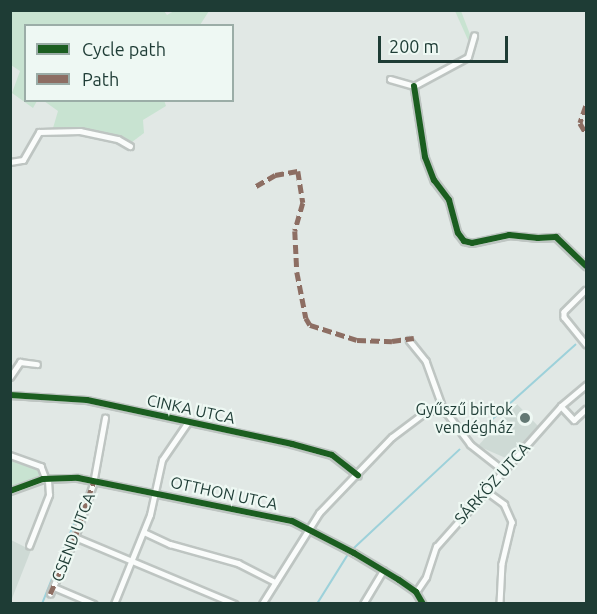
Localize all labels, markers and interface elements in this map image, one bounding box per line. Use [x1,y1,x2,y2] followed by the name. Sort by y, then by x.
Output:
[24,24,234,102] legend
[381,24,512,62] scale bar
[389,36,439,56] text: 200 m
[82,39,166,59] text: Cycle path
[82,69,119,89] text: Path
[145,390,237,428] street label: CINKA UTCA
[416,399,513,437] place label: Gyűszű birtok vendégház
[518,411,532,425] marker: Gyűszű birtok vendégház
[450,438,534,528] street label: SÁRKÖZ UTCA
[169,472,279,514] street label: OTTHON UTCA
[47,490,99,584] street label: CSEND UTCA

